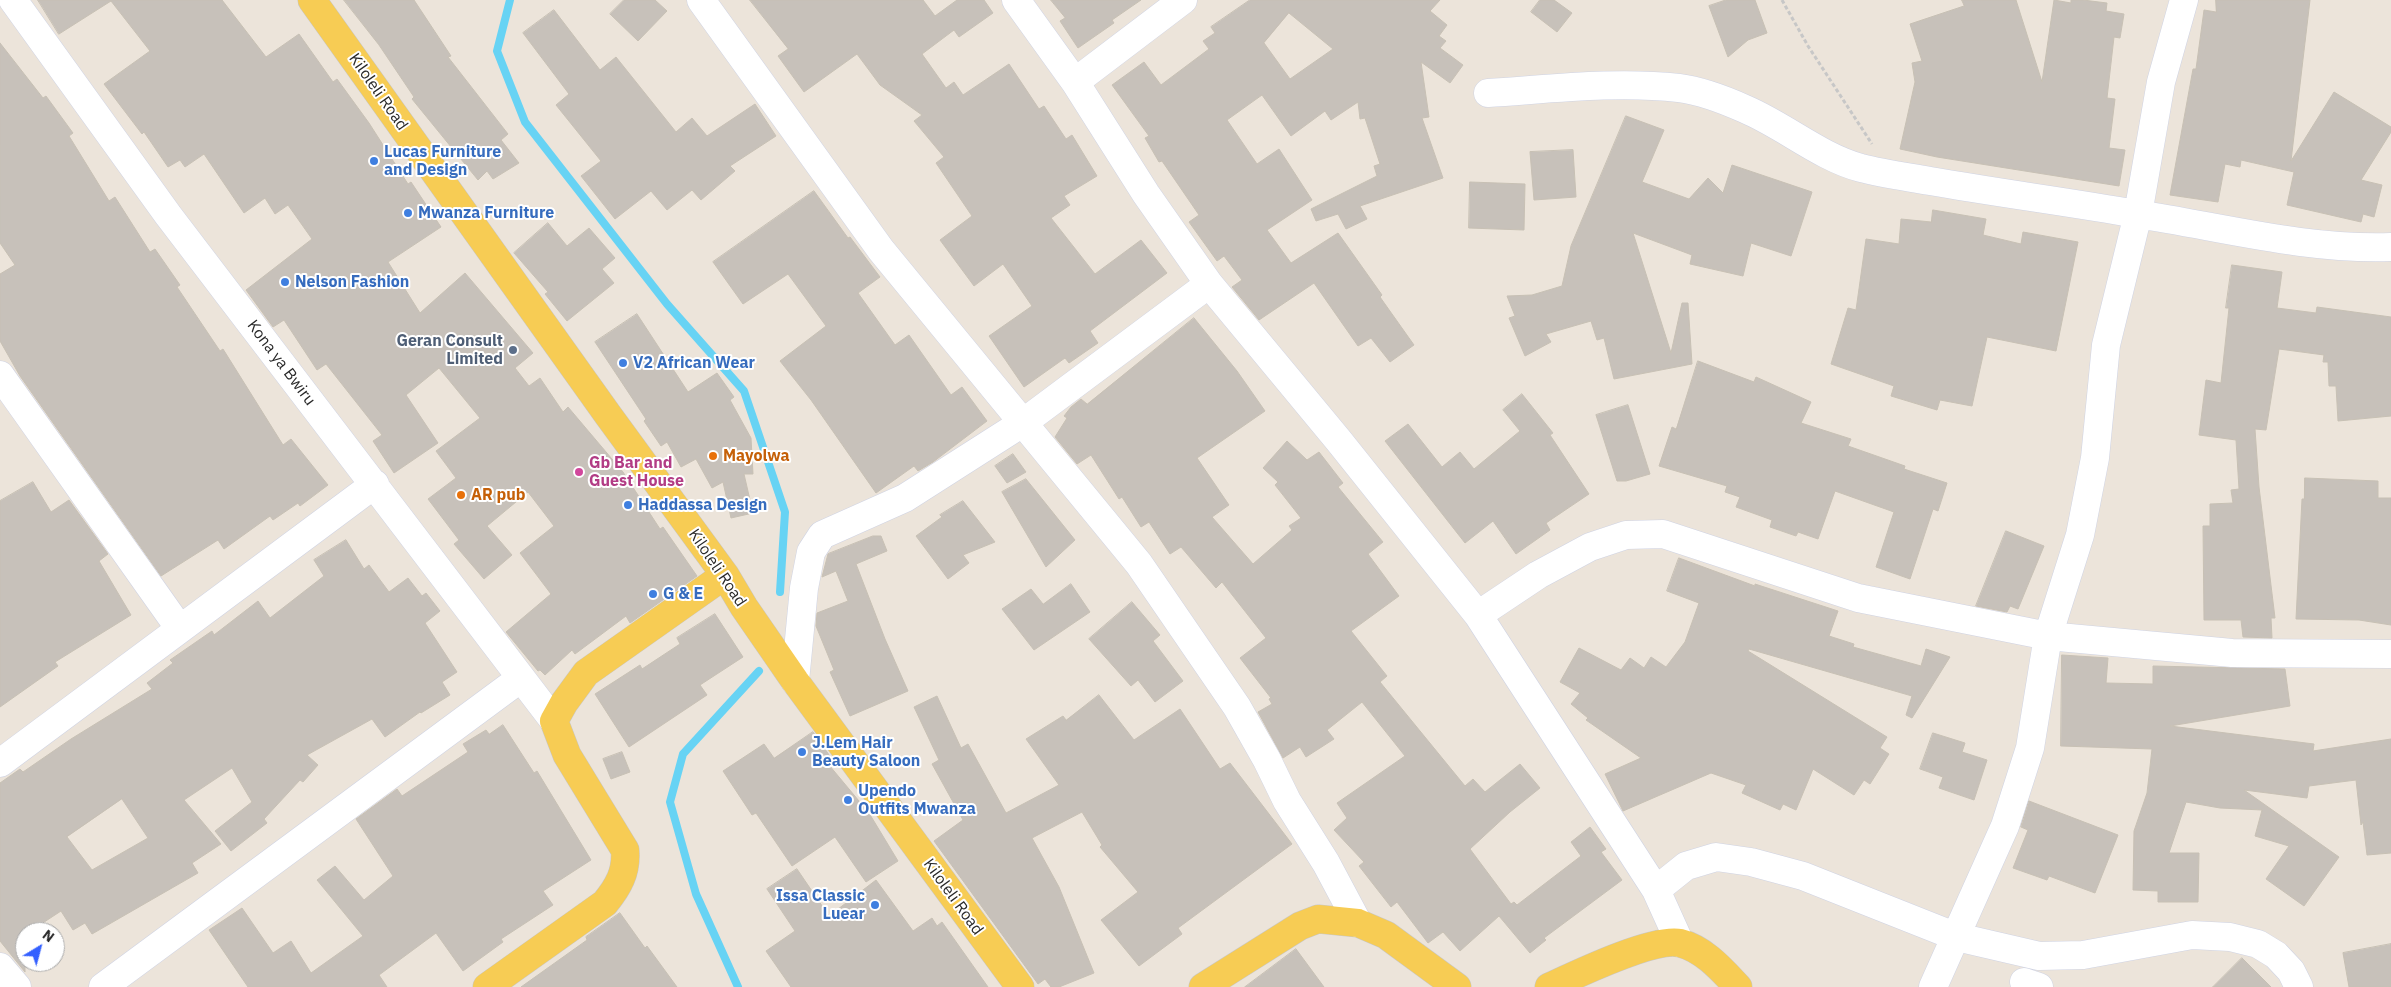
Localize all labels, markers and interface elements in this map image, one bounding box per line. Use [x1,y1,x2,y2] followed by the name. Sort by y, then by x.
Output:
[344,50,412,134] street label: Kiloleli Road
[384,142,501,180] place label: Lucas Furniture and Design
[368,155,380,167] marker: Lucas Furniture and Design
[418,203,554,223] place label: Mwanza Furniture
[402,207,414,219] marker: Mwanza Furniture
[295,272,409,292] place label: Nelson Fashion
[279,276,291,288] marker: Nelson Fashion
[243,317,319,409] street label: Kona ya Bwiru
[396,331,503,369] place label: Geran Consult Limited
[507,344,519,356] marker: Geran Consult Limited
[633,353,755,373] place label: V2 African Wear
[617,357,629,369] marker: V2 African Wear
[723,446,790,466] place label: Mayolwa
[707,450,719,462] marker: Mayolwa
[589,453,684,491] place label: Gb Bar and Guest House
[573,466,585,478] marker: Gb Bar and Guest House
[471,485,526,505] place label: AR pub
[455,489,467,501] marker: AR pub
[638,495,767,515] place label: Haddassa Design
[622,499,634,511] marker: Haddassa Design
[684,526,750,610] street label: Kiloleli Road
[663,584,703,604] place label: G & E
[647,588,659,600] marker: G & E
[812,733,920,771] place label: J.Lem Hair Beauty Saloon
[796,746,808,758] marker: J.Lem Hair Beauty Saloon
[858,781,976,819] place label: Upendo Outfits Mwanza
[842,794,854,806] marker: Upendo Outfits Mwanza
[919,855,987,939] street label: Kiloleli Road
[776,886,865,924] place label: Issa Classic Luear
[869,899,881,911] marker: Issa Classic Luear
[15,922,65,972] north arrow
[39,926,58,946] text: N

